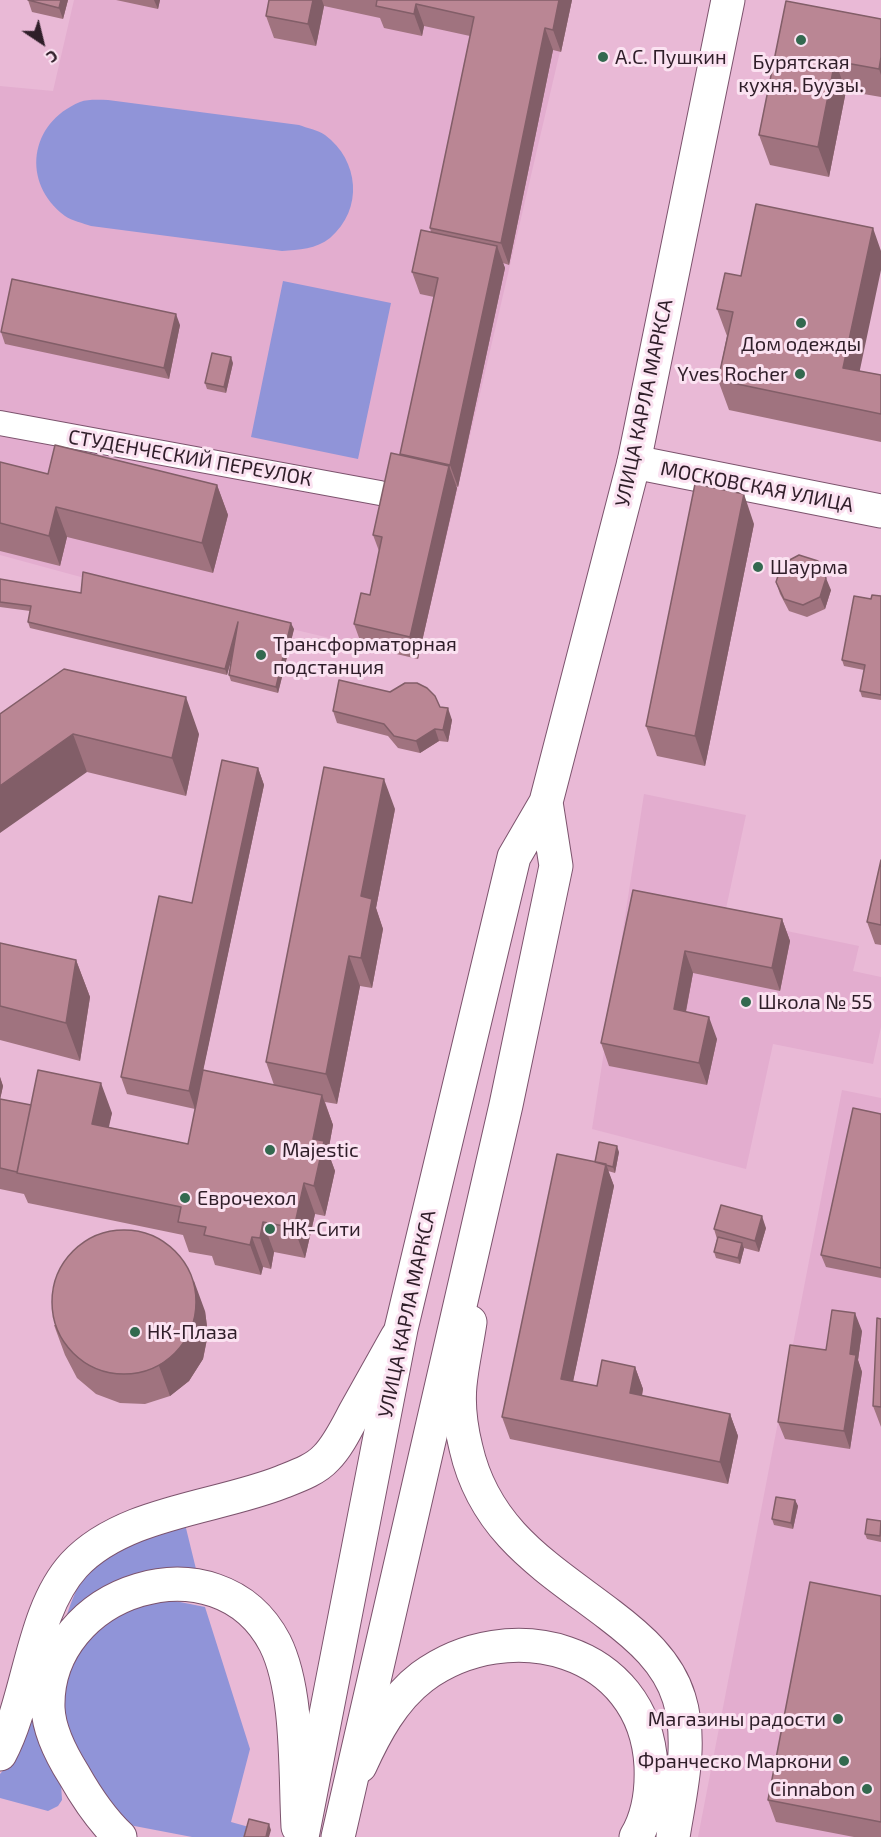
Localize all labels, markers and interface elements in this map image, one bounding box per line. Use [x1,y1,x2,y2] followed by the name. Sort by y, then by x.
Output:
[12,12,72,72] north arrow
[794,33,808,47] marker: Бурятская кухня. Буузы.
[615,45,727,69] place label: А.С. Пушкин
[43,47,62,68] text: С
[596,50,610,64] marker: А.С. Пушкин
[738,50,864,97] place label: Бурятская кухня. Буузы.
[610,297,678,509] street label: УЛИЦА КАРЛА МАРКСА
[794,316,808,330] marker: Дом одежды
[741,332,861,356] place label: Дом одежды
[677,362,788,386] place label: Yves Rocher
[793,367,807,381] marker: Yves Rocher
[66,425,314,491] street label: СТУДЕНЧЕСКИЙ ПЕРЕУЛОК
[659,457,855,517] street label: МОСКОВСКАЯ УЛИЦА
[770,555,848,579] place label: Шаурма
[751,560,765,574] marker: Шаурма
[273,632,457,679] place label: Трансформаторная подстанция
[254,648,268,662] marker: Трансформаторная подстанция
[758,990,872,1014] place label: Школа № 55
[739,995,753,1009] marker: Школа № 55
[282,1138,359,1162] place label: Majestic
[263,1143,277,1157] marker: Majestic
[197,1186,296,1210] place label: Еврочехол
[178,1191,192,1205] marker: Еврочехол
[373,1208,441,1420] street label: УЛИЦА КАРЛА МАРКСА
[282,1217,361,1241] place label: НК-Сити
[263,1222,277,1236] marker: НК-Сити
[147,1320,238,1344] place label: НК-Плаза
[128,1325,142,1339] marker: НК-Плаза
[648,1707,826,1731] place label: Магазины радости
[831,1712,845,1726] marker: Магазины радости
[638,1749,832,1773] place label: Франческо Маркони
[837,1754,851,1768] marker: Франческо Маркони
[770,1777,855,1801] place label: Cinnabon
[860,1782,874,1796] marker: Cinnabon

